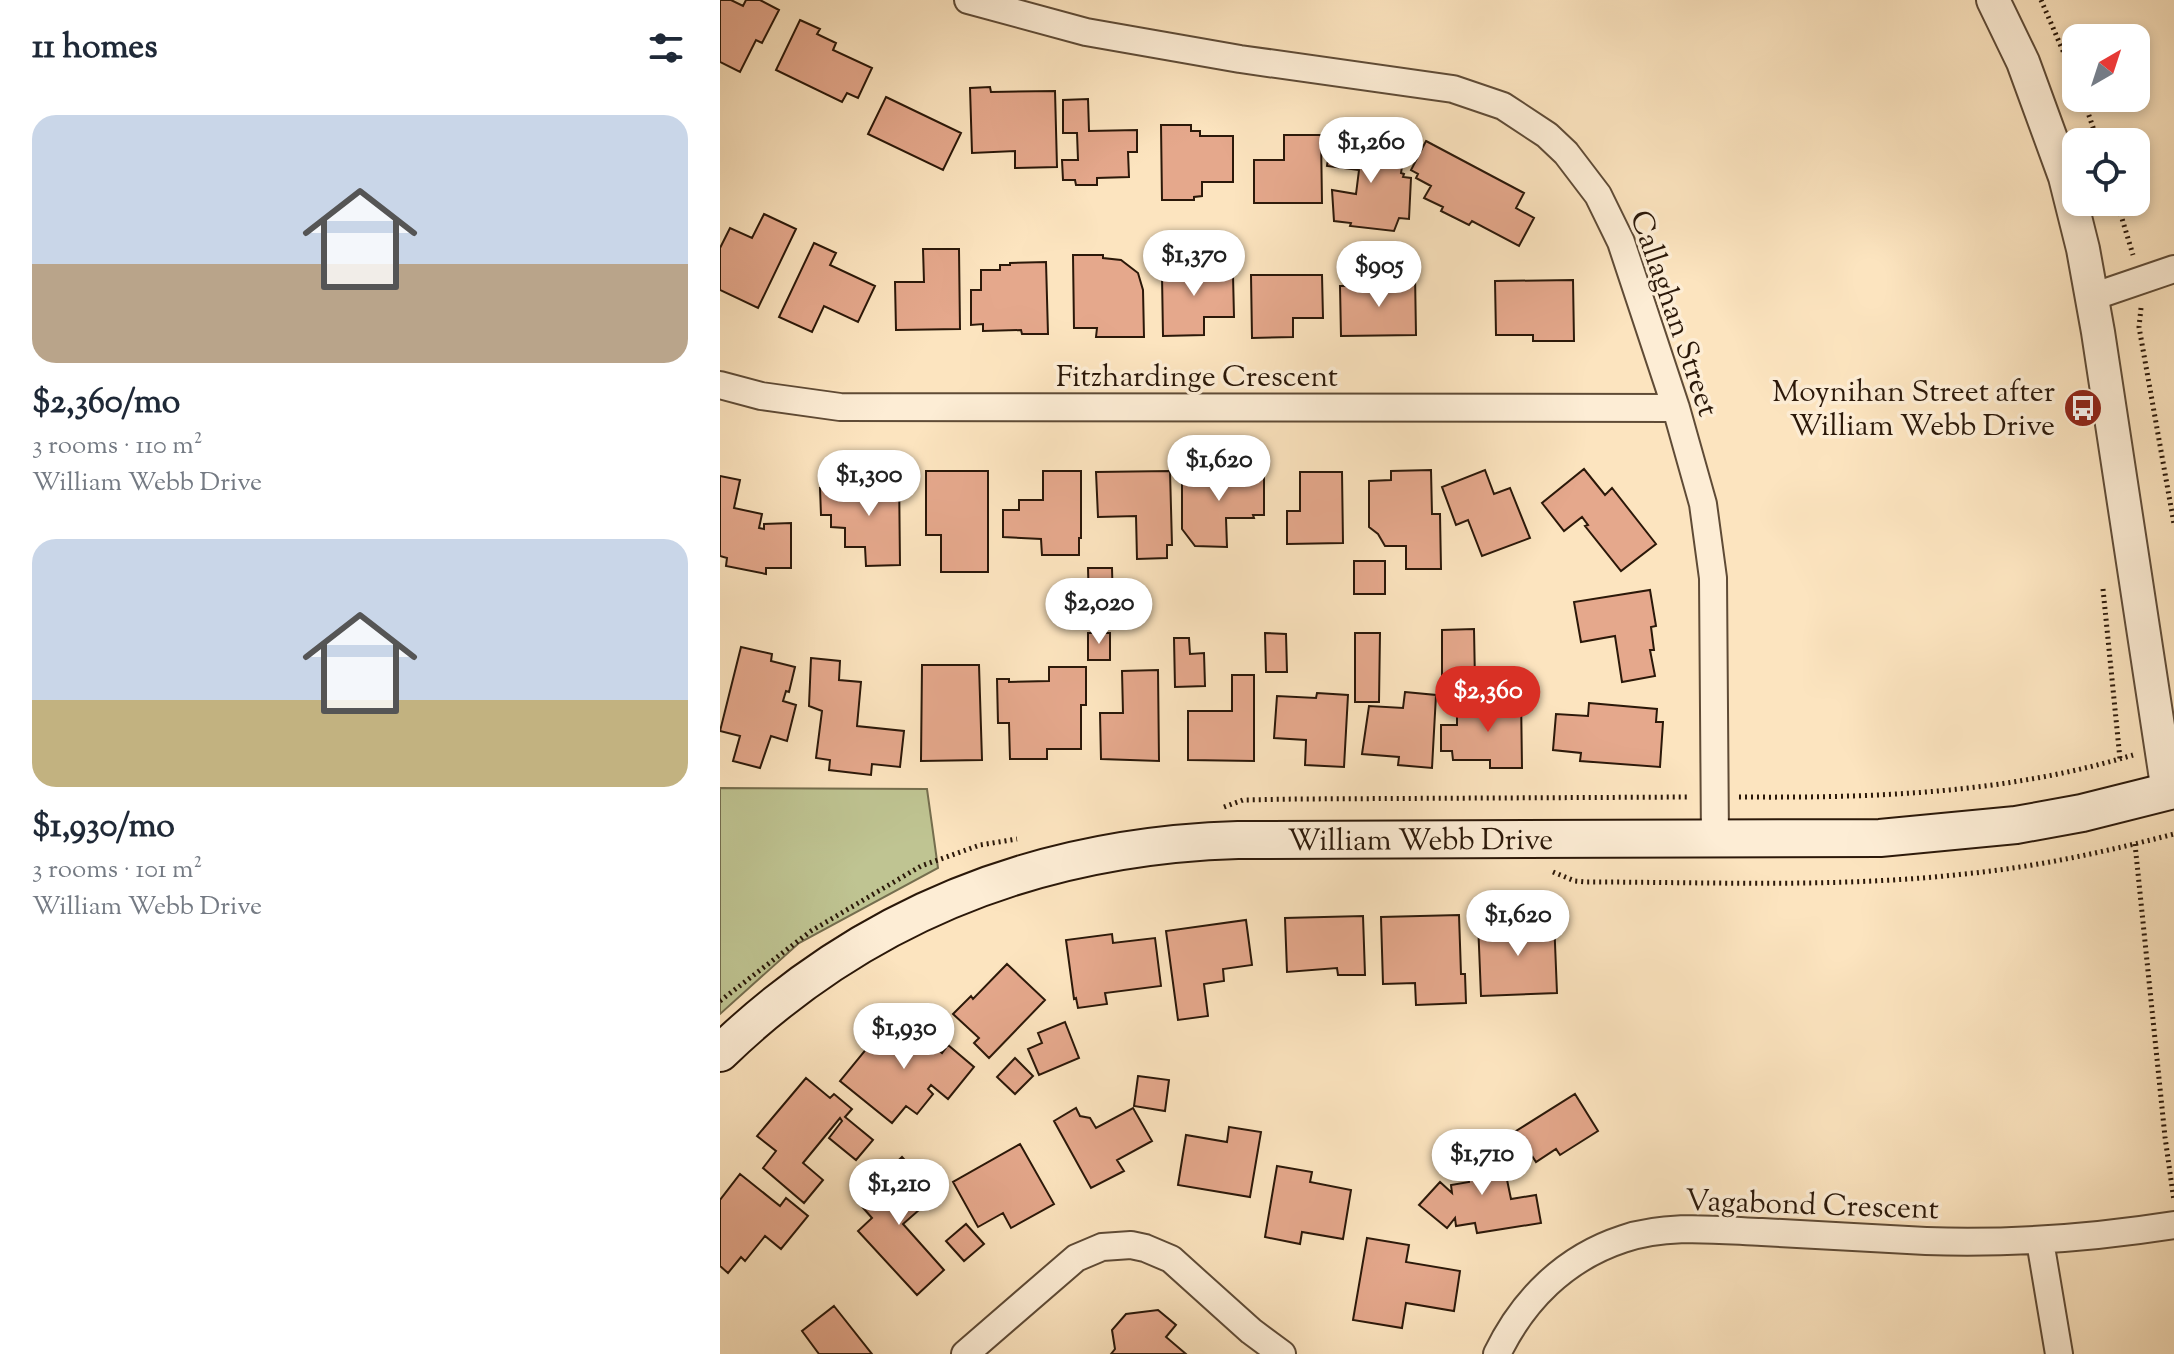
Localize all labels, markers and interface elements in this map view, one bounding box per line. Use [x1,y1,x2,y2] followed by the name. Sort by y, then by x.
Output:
[32,24,158,73] text: 11 homes
[2062,24,2150,112] north arrow
[2062,24,2150,216] map controls
[644,26,688,70] icon: filters
[1306,117,1436,185] pin: $1,260
[1337,124,1405,161] text: $1,260
[2062,128,2150,216] button: locate
[288,167,432,311] icon: home
[1617,205,1728,423] street label: Callaghan Street
[1129,230,1259,298] pin: $1,370
[1161,237,1227,274] text: $1,370
[1332,241,1426,309] pin: $905
[1354,248,1404,285] text: $905
[1056,357,1338,400] street label: Fitzhardinge Crescent
[1772,372,2055,449] place label: Moynihan Street after William Webb Drive
[32,379,180,428] text: $2,360/mo
[2062,387,2104,429] bus stop icon: Moynihan Street after William Webb Drive
[32,428,203,465] text: 3 rooms · 110 m²
[1154,435,1284,503] pin: $1,620
[1185,442,1253,479] text: $1,620
[804,450,934,518] pin: $1,300
[836,457,902,494] text: $1,300
[32,465,262,502] text: William Webb Drive
[1034,578,1164,646] pin: $2,020
[1063,585,1135,622] text: $2,020
[288,591,432,735] icon: home
[1423,666,1553,734] pin: $2,360
[1453,673,1523,710] text: $2,360
[32,803,175,852] text: $1,930/mo
[1287,820,1553,864] street label: William Webb Drive
[32,852,202,889] text: 3 rooms · 101 m²
[32,889,262,926] text: William Webb Drive
[1453,890,1583,958] pin: $1,620
[1484,897,1552,934] text: $1,620
[839,1003,969,1071] pin: $1,930
[871,1010,937,1047] text: $1,930
[1417,1129,1547,1197] pin: $1,710
[1450,1136,1514,1173] text: $1,710
[834,1159,964,1227] pin: $1,210
[867,1166,931,1203] text: $1,210
[1684,1181,1939,1232] street label: Vagabond Crescent

